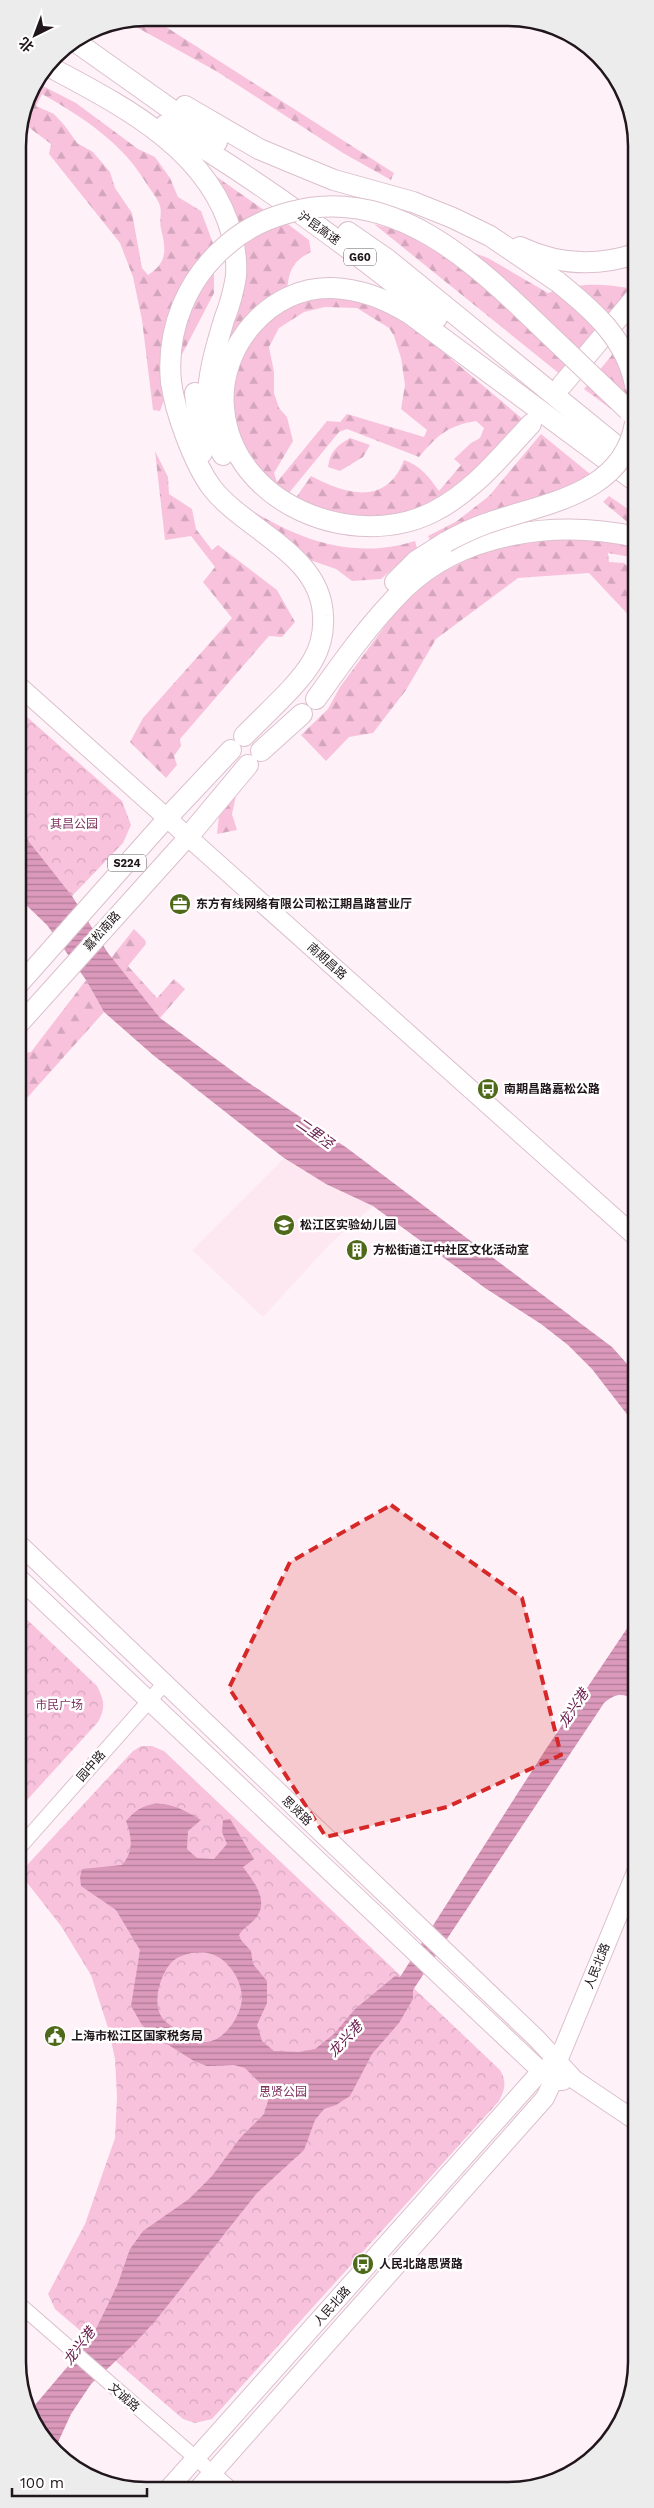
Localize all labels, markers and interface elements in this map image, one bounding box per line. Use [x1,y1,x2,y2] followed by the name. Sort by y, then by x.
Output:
[10,10,60,60] north arrow
[16,34,37,55] text: 北
[295,208,343,248] street label: 沪昆高速
[344,248,376,266] road number: G60
[50,817,98,831] park label: 其昌公园
[108,854,146,871] road number: S224
[168,892,192,916] office icon: 东方有线网络有限公司松江期昌路营业厅
[196,897,412,911] place label: 东方有线网络有限公司松江期昌路营业厅
[81,908,123,954] street label: 嘉松南路
[304,940,350,982] street label: 南期昌路
[476,1077,500,1101] bus stop icon: 南期昌路嘉松公路
[504,1082,600,1096] place label: 南期昌路嘉松公路
[293,1114,338,1153] water label: 二里泾
[272,1213,296,1237] school or university icon: 松江区实验幼儿园
[300,1218,396,1232] place label: 松江区实验幼儿园
[345,1238,369,1262] building icon: 方松街道江中社区文化活动室
[373,1243,529,1257] place label: 方松街道江中社区文化活动室
[555,1684,592,1730] water label: 龙兴港
[35,1698,83,1712] park label: 市民广场
[74,1748,108,1784] street label: 园中路
[279,1793,315,1829] street label: 思贤路
[582,1941,612,1991] street label: 人民北路
[325,2017,367,2060] water label: 龙兴港
[43,2024,67,2048] public building icon: 上海市松江区国家税务局
[71,2029,203,2043] place label: 上海市松江区国家税务局
[259,2085,307,2099] park label: 思贤公园
[351,2252,375,2276] bus stop icon: 人民北路思贤路
[379,2257,463,2271] place label: 人民北路思贤路
[311,2283,353,2329] street label: 人民北路
[60,2323,99,2368] water label: 龙兴港
[106,2380,142,2414] street label: 文诚路
[12,2466,148,2498] scale bar
[20,2474,64,2492] text: 100 m

